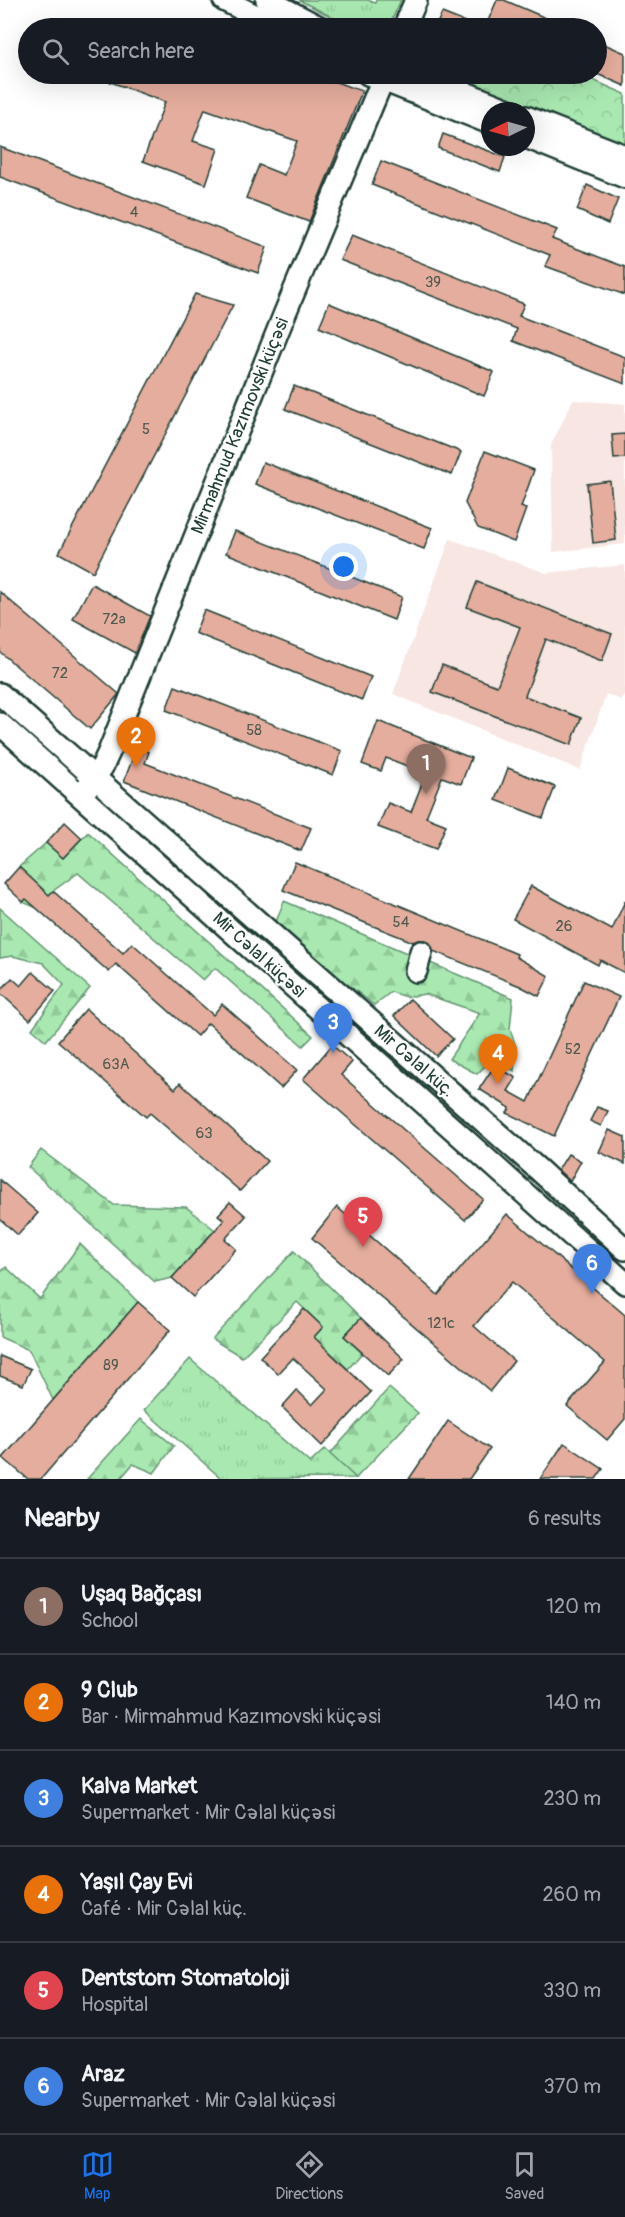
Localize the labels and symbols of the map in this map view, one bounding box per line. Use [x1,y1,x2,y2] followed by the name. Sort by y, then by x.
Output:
[481,102,535,156] north arrow
[130,203,139,222] house number: 4
[425,273,441,292] house number: 39
[186,315,294,537] street label: Mirmahmud Kazımovski küçəsi
[142,420,150,439] house number: 5
[329,552,358,581] your location
[102,610,126,629] house number: 72a
[52,664,68,683] house number: 72
[116,718,156,767] pin: 2
[246,721,262,740] house number: 58
[406,744,446,794] pin: 1
[208,907,310,1003] street label: Mir Cəlal küçəsi
[393,913,410,932] house number: 54
[555,917,573,936] house number: 26
[314,1004,352,1053] pin: 3
[369,1020,459,1102] street label: Mir Cəlal küç.
[478,1034,518,1084] pin: 4
[565,1040,581,1059] house number: 52
[103,1055,130,1074] house number: 63A
[195,1124,213,1143] house number: 63
[344,1198,382,1247] pin: 5
[572,1244,612,1294] pin: 6
[427,1314,455,1333] house number: 121c
[103,1356,119,1375] house number: 89

